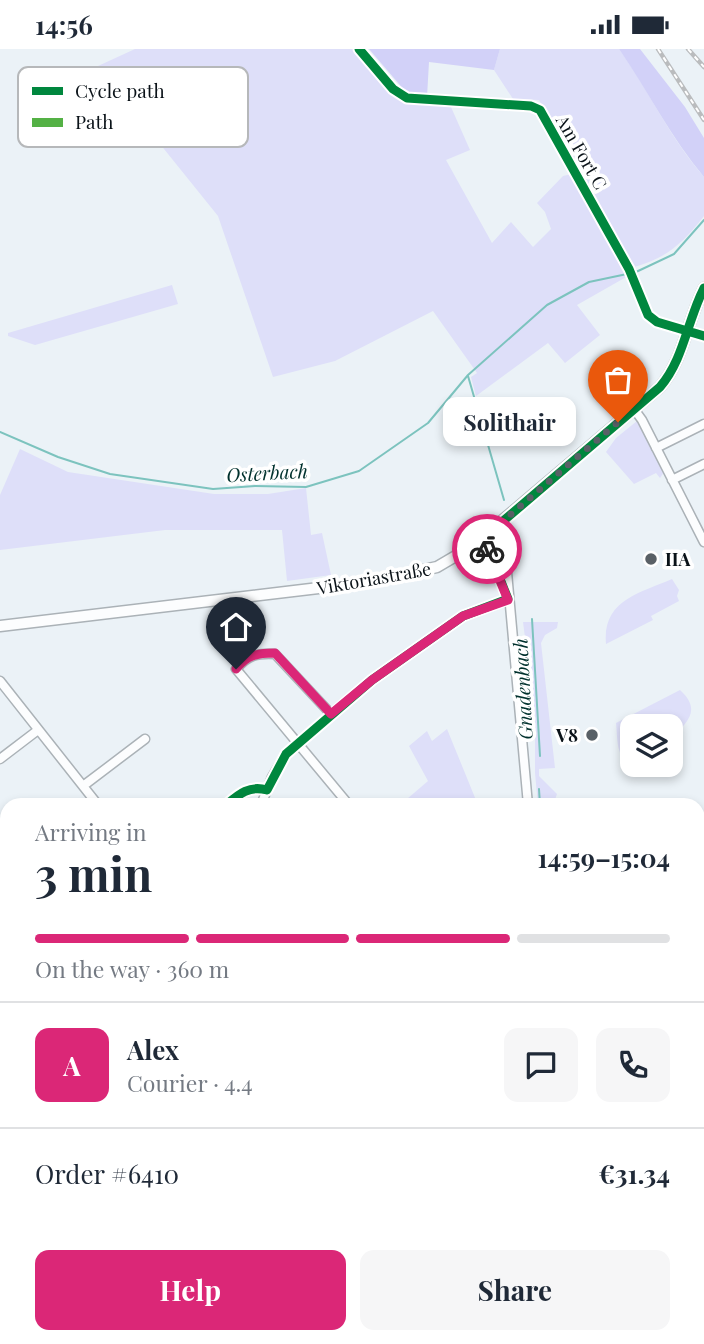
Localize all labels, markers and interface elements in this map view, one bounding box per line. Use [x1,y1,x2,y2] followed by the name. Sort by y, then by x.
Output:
[35,7,93,42] text: 14:56
[18,67,248,147] legend
[75,77,165,103] text: Cycle path
[75,108,113,134] text: Path
[551,109,613,194] street label: Am Fort C
[588,350,648,422] pin
[599,361,637,399] icon: bag
[443,397,576,447] callout: Solithair
[463,406,556,437] text: Solithair
[226,457,308,487] water label: Osterbach
[452,514,522,584] courier
[468,530,506,568] icon: bike
[665,547,692,571] place label: IIA
[643,551,659,567] marker: IIA
[314,556,433,600] street label: Viktoriastraße
[206,597,266,669] pin
[217,608,255,646] icon: home
[506,638,538,740] water label: Gnadenbach
[620,714,683,777] map controls
[620,714,683,777] button: layers
[555,723,578,747] place label: V8
[584,727,600,743] marker: V8
[35,816,147,847] text: Arriving in
[538,840,670,875] text: 14:59–15:04
[35,842,152,904] text: 3 min
[35,953,229,984] text: On the way · 360 m
[504,1028,578,1102] button: chat
[596,1028,670,1102] button: phone
[127,1032,179,1067] text: Alex
[63,1048,81,1083] text: A
[127,1067,253,1098] text: Courier · 4.4
[35,1156,179,1191] text: Order #6410
[599,1156,670,1191] text: €31.34
[35,1250,346,1330] button: Help
[360,1250,670,1330] button: Share

